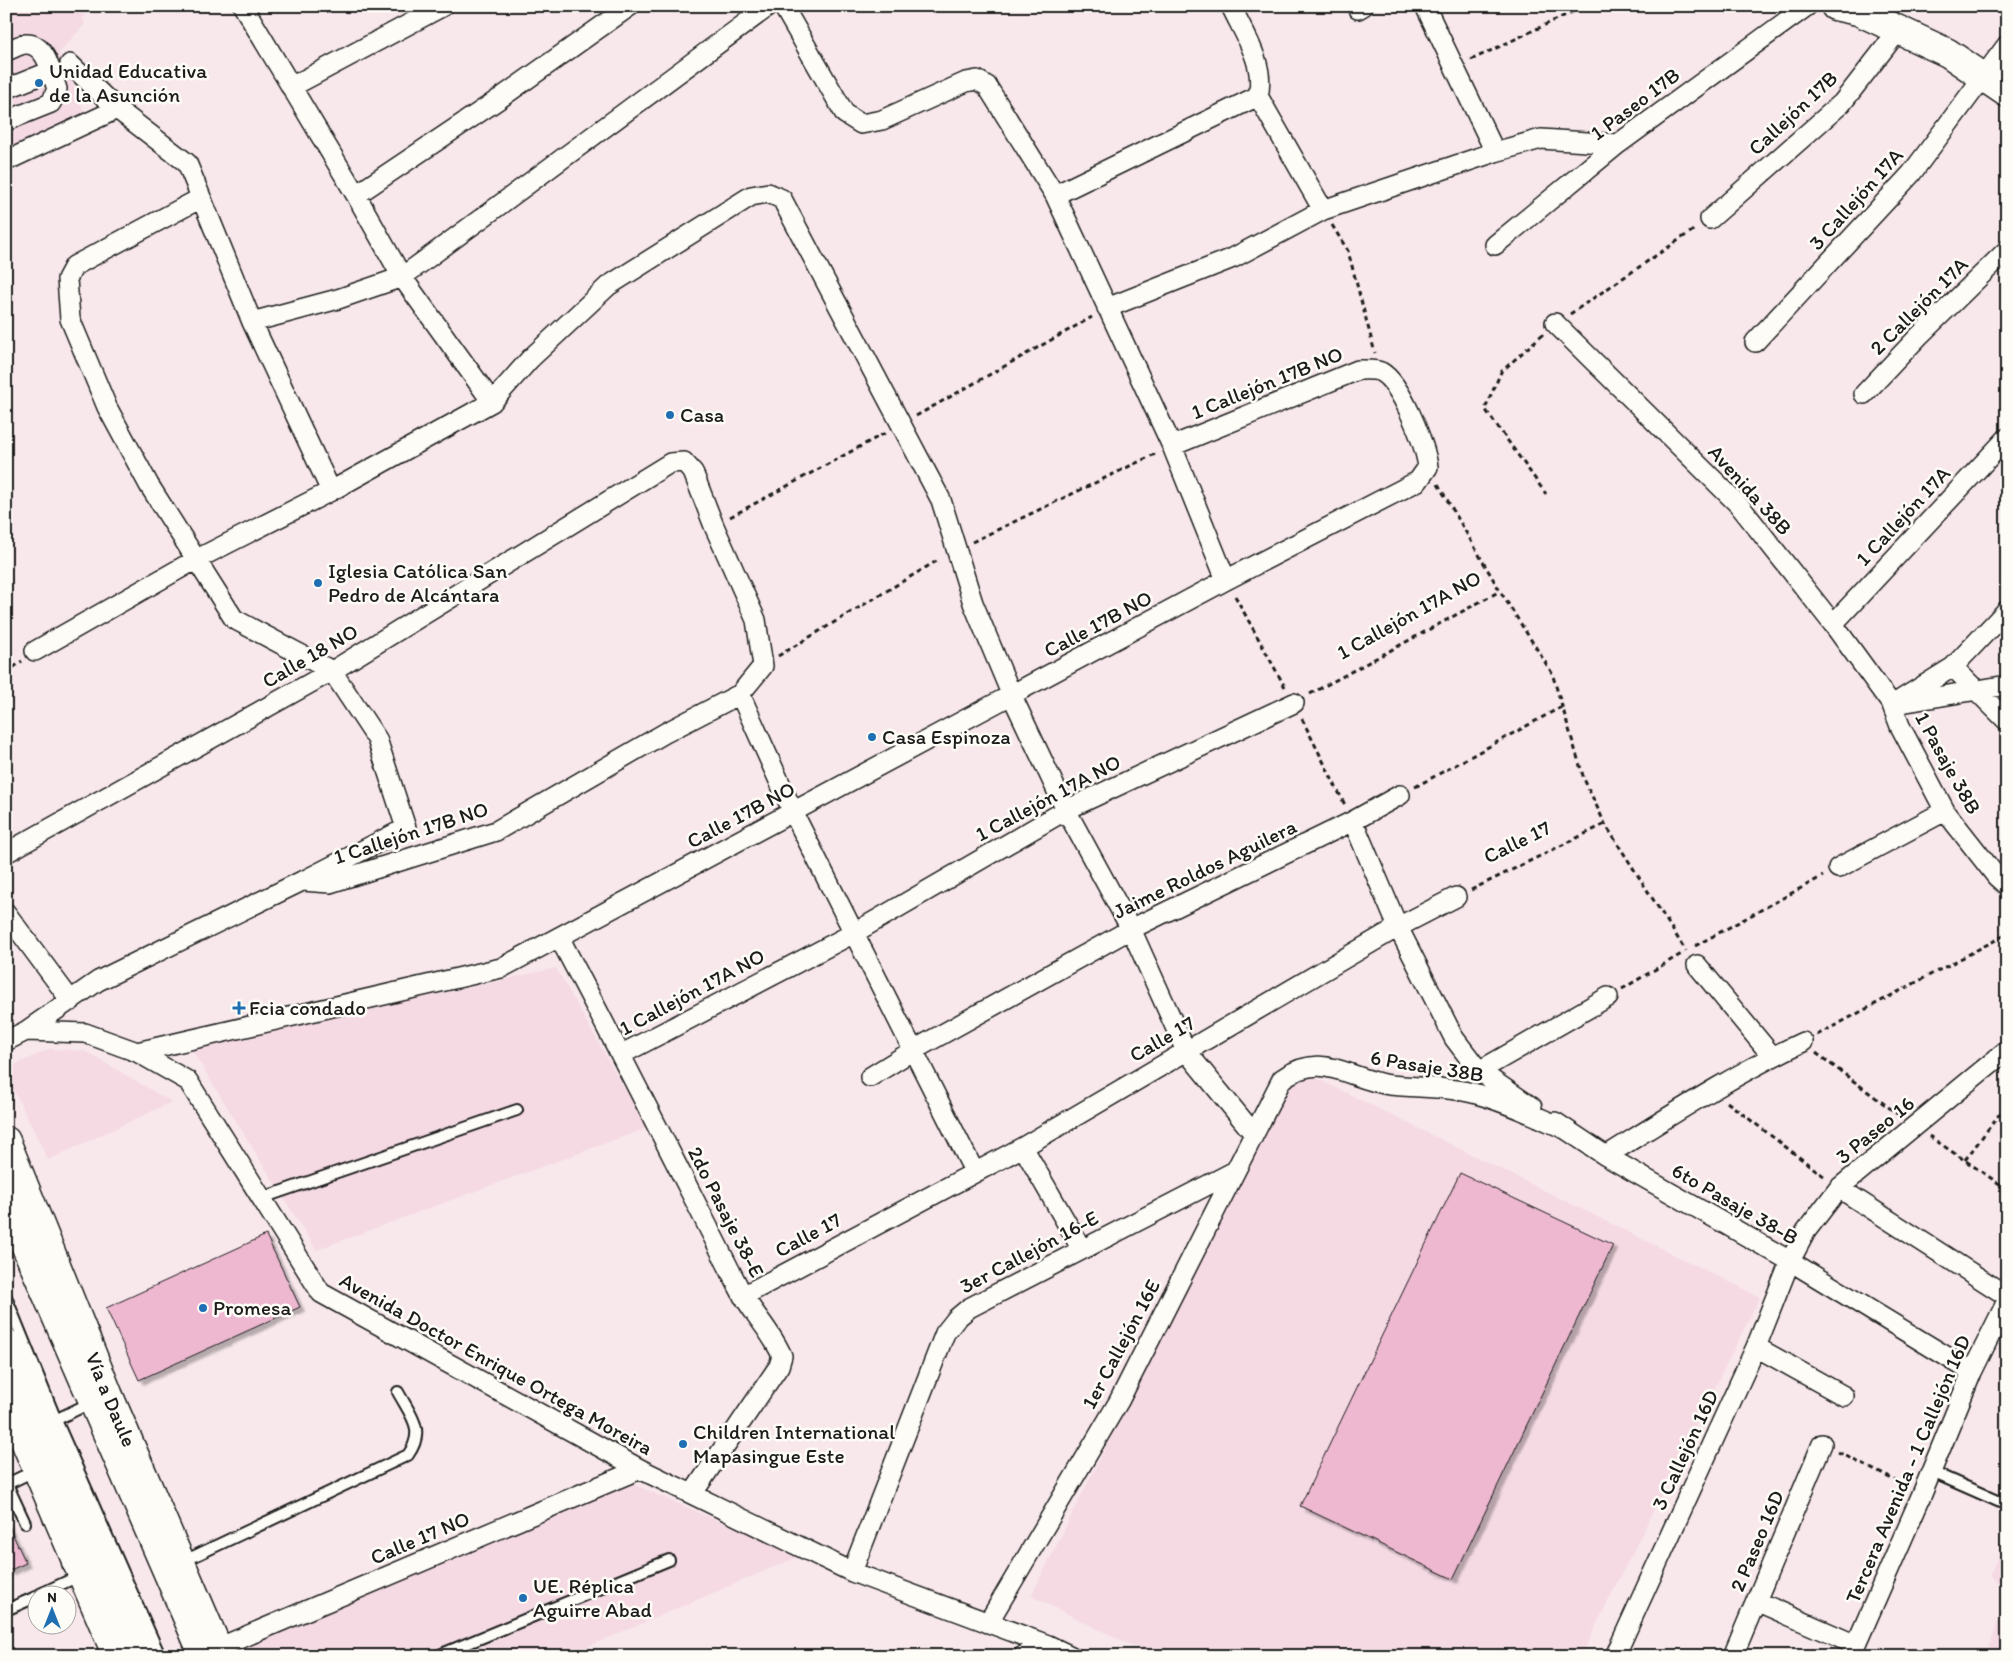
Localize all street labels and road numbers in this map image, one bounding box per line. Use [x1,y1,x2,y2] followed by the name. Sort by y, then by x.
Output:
[1585,62,1684,145] street label: 1 Paseo 17B
[1743,65,1842,160] street label: Callejón 17B
[1803,142,1908,255] street label: 3 Callejón 17A
[1864,251,1973,360] street label: 2 Callejón 17A
[1187,341,1346,424] street label: 1 Callejón 17B NO
[1703,439,1797,540] street label: Avenida 38B
[1850,460,1955,571] street label: 1 Callejón 17A
[1332,565,1485,665] street label: 1 Callejón 17A NO
[1039,585,1156,663] street label: Calle 17B NO
[257,618,362,693] street label: Calle 18 NO
[1910,707,1987,818] street label: 1 Pasaje 38B
[971,749,1125,846] street label: 1 Callejón 17A NO
[682,776,799,854] street label: Calle 17B NO
[330,796,491,869] street label: 1 Callejón 17B NO
[1109,813,1301,924] street label: Jaime Roldos Aguilera
[1479,815,1554,868] street label: Calle 17
[615,943,769,1040] street label: 1 Callejón 17A NO
[1125,1010,1199,1067] street label: Calle 17
[1369,1044,1485,1087] street label: 6 Pasaje 38B
[1830,1090,1919,1169] street label: 3 Paseo 16
[683,1142,770,1281] street label: 2do Pasaje 38-E
[1668,1157,1803,1250] street label: 6to Pasaje 38-B
[955,1205,1102,1299] street label: 3er Callejón 16-E
[770,1207,845,1262] street label: Calle 17
[336,1267,657,1460] street label: Avenida Doctor Enrique Ortega Moreira
[1076,1275,1165,1413] street label: 1er Callejón 16E
[1840,1331,1976,1607] street label: Tercera Avenida - 1 Callejón 16D
[81,1348,142,1450] street label: Vía a Daule
[1646,1386,1723,1514] street label: 3 Callejón 16D
[1724,1486,1789,1595] street label: 2 Paseo 16D
[366,1505,473,1570] street label: Calle 17 NO

